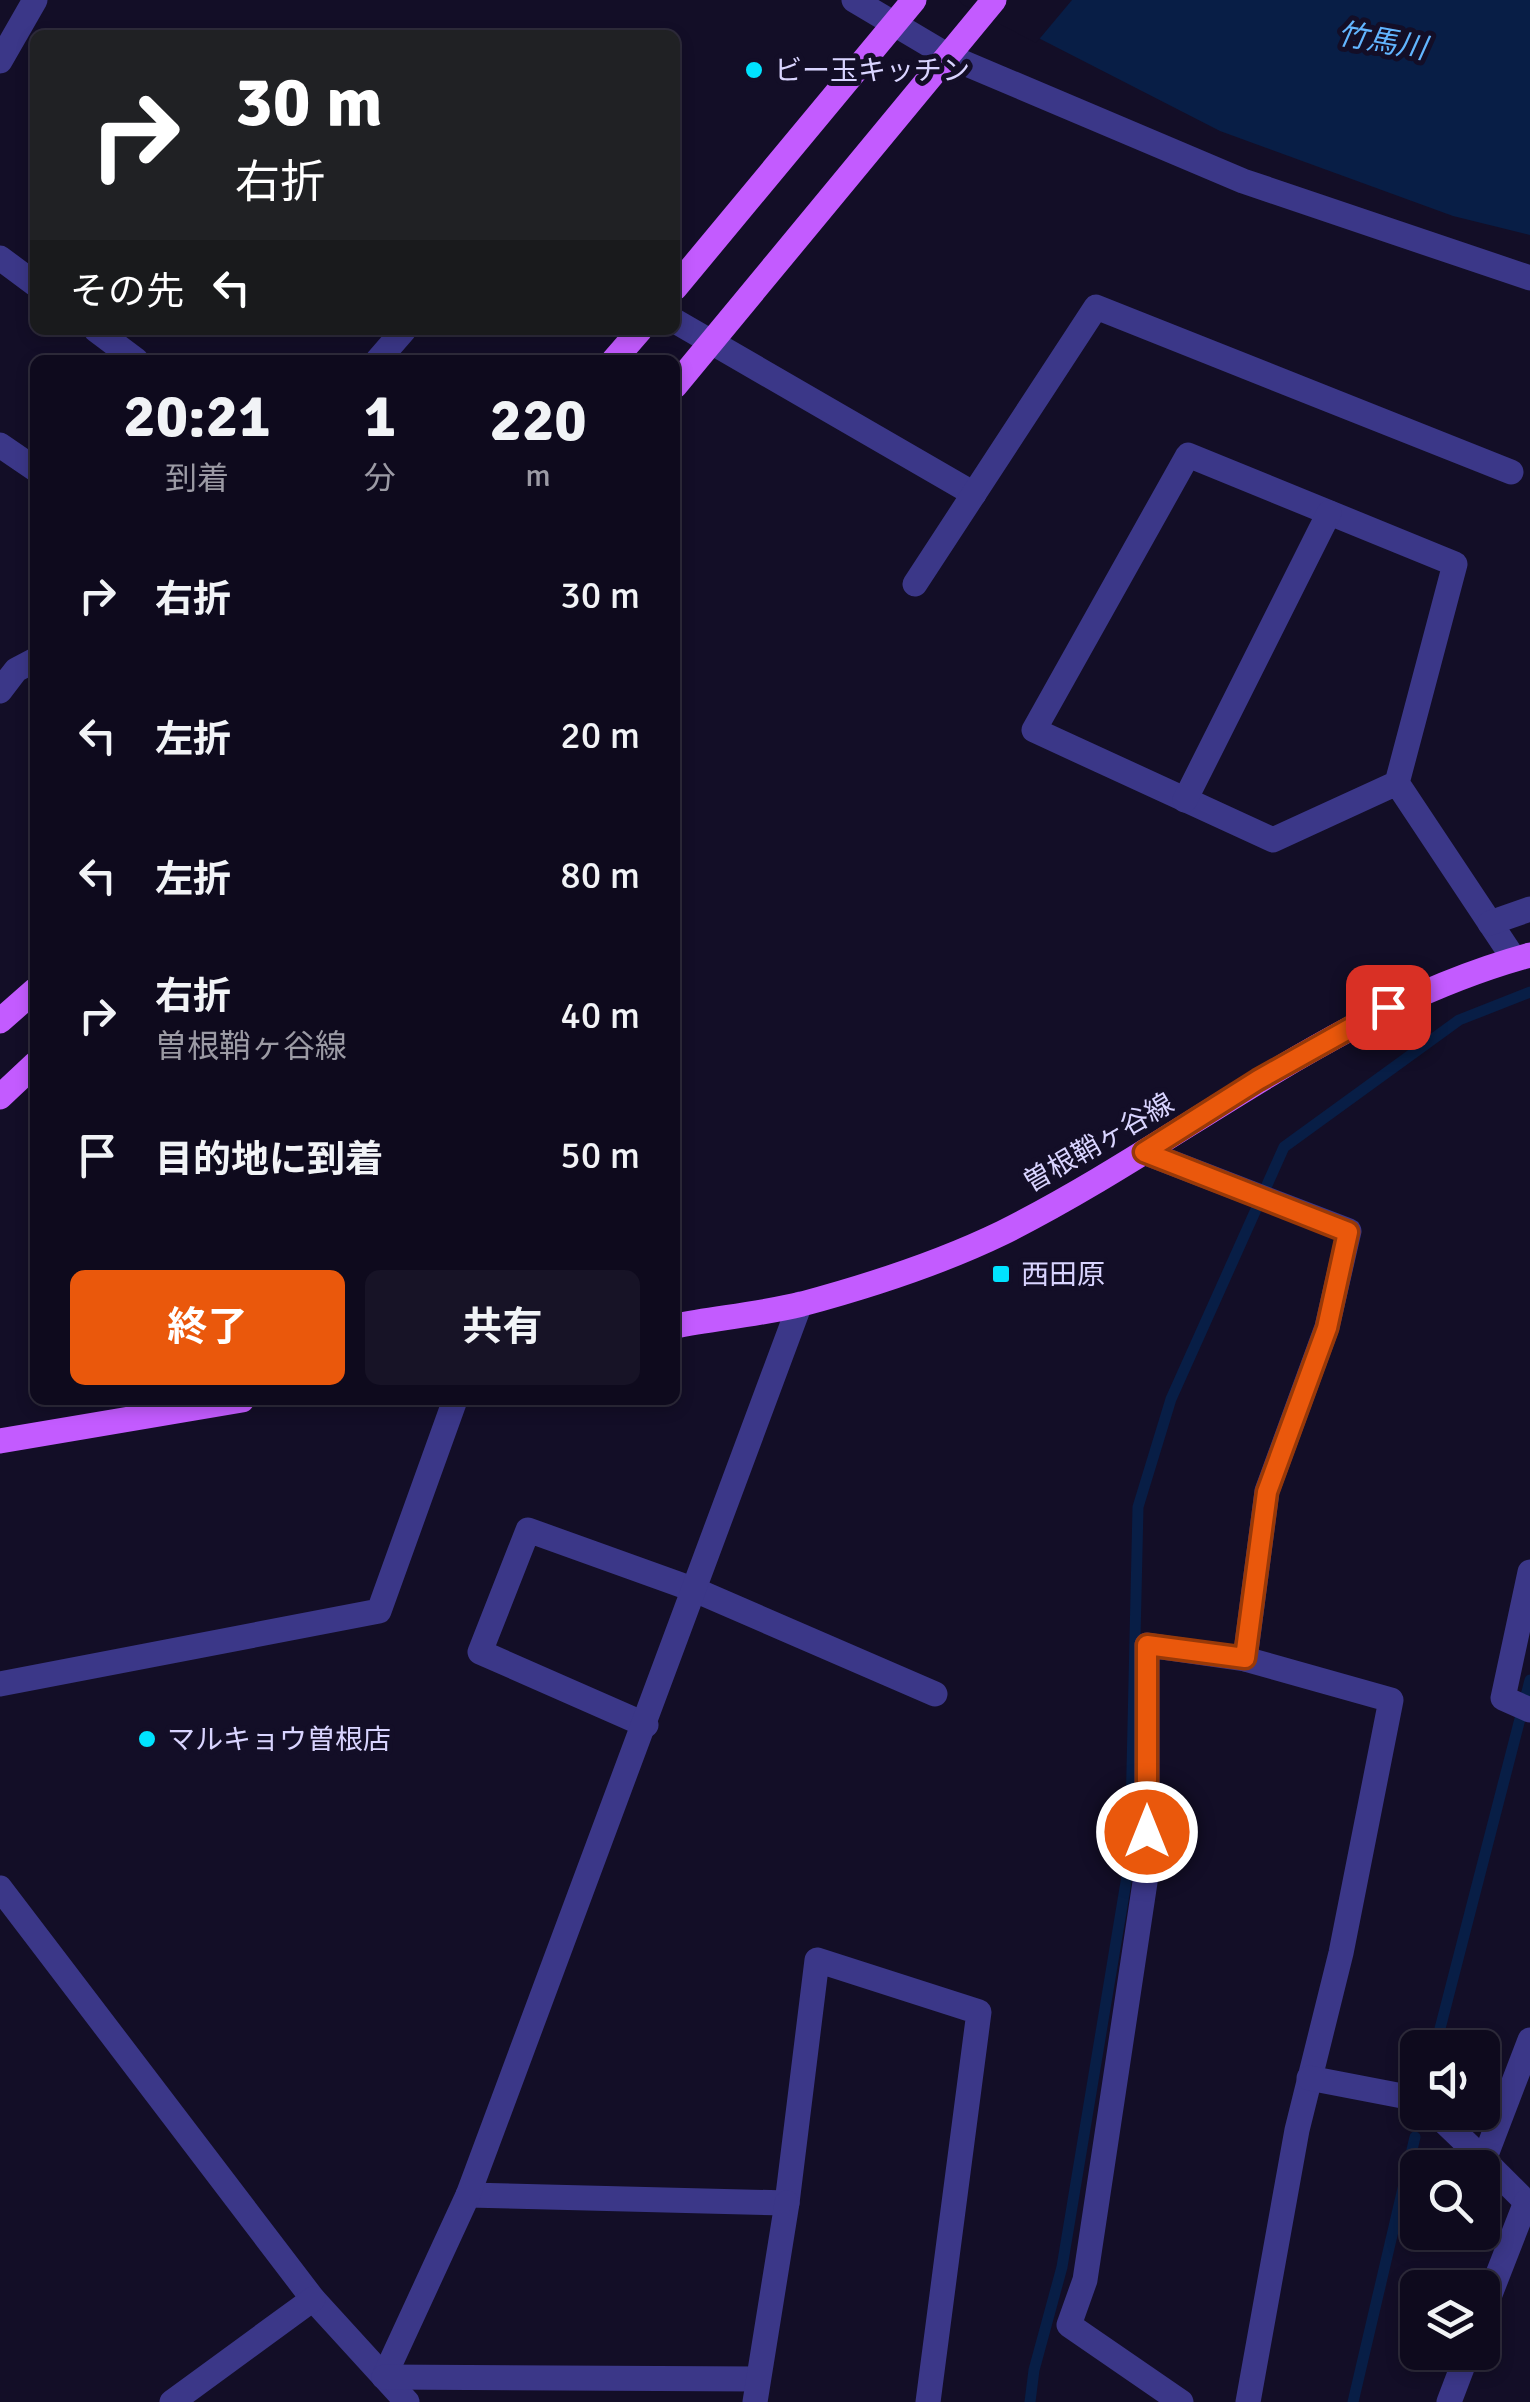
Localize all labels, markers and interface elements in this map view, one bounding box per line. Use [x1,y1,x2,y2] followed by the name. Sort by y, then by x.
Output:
[1334,15,1432,68] water label: 竹馬川
[774,54,970,88] place label: ビー玉キッチン
[235,59,383,145] text: 30 m
[743,59,765,81] marker: ビー玉キッチン
[70,70,200,200] icon: right
[235,155,325,210] text: 右折
[204,260,259,315] icon: left
[70,268,184,315] text: その先
[123,380,271,454] text: 20:21
[364,380,396,454] text: 1
[489,384,587,458] text: 220
[525,456,551,495] text: m
[165,459,229,498] text: 到着
[364,459,396,498] text: 分
[70,568,125,623] icon: right
[560,572,640,619] text: 30 m
[155,576,231,623] text: 右折
[70,708,125,763] icon: left
[560,712,640,759] text: 20 m
[155,716,231,763] text: 左折
[70,848,125,903] icon: left
[560,852,640,899] text: 80 m
[155,856,231,903] text: 左折
[1346,965,1431,1050] pin
[155,973,231,1020] text: 右折
[1361,980,1416,1035] icon: arrive
[70,988,125,1043] icon: right
[560,992,640,1039] text: 40 m
[155,1027,347,1066] text: 曽根鞘ヶ谷線
[1017,1086,1180,1200] street label: 曽根鞘ヶ谷線
[70,1128,125,1183] icon: arrive
[560,1132,640,1179] text: 50 m
[155,1136,383,1183] text: 目的地に到着
[1021,1258,1105,1292] place label: 西田原
[990,1263,1012,1285] marker: 西田原
[70,1270,345,1385] button: 終了
[365,1270,640,1385] button: 共有
[167,1723,391,1757] place label: マルキョウ曽根店
[136,1728,158,1750] marker: マルキョウ曽根店
[1095,1780,1199,1884] position arrow
[1400,2030,1500,2370] map controls
[1400,2030,1500,2130] button: sound
[1400,2150,1500,2250] button: search
[1400,2270,1500,2370] button: layers

